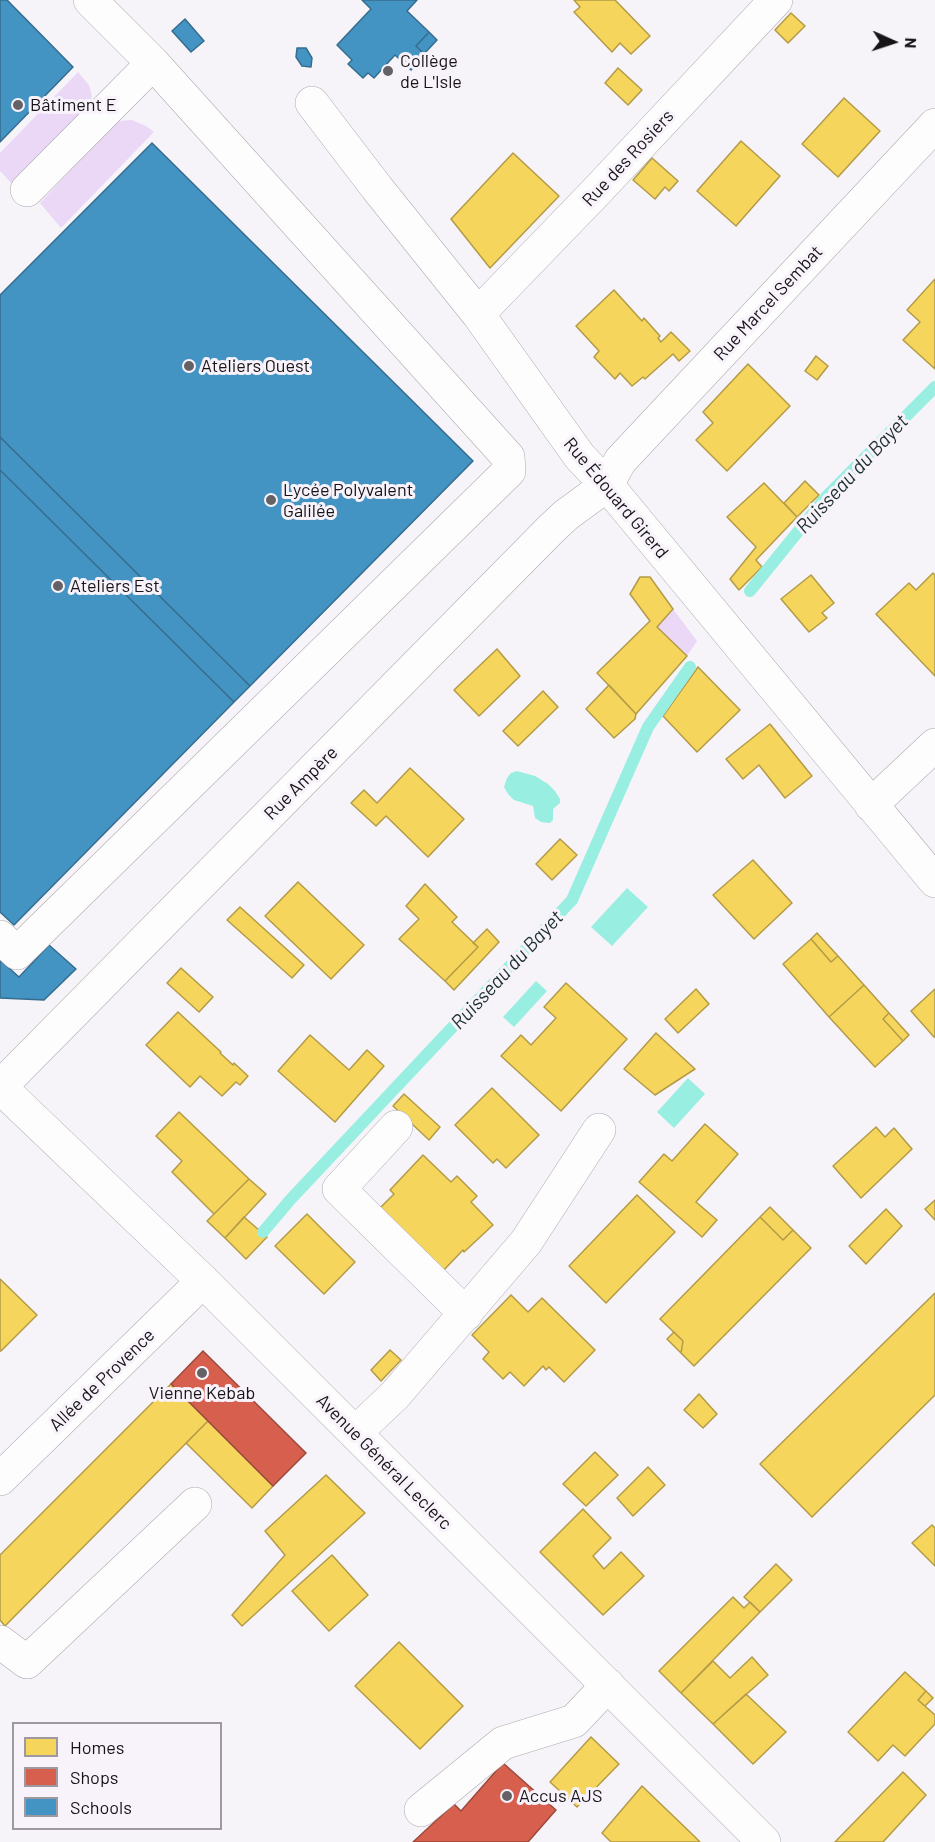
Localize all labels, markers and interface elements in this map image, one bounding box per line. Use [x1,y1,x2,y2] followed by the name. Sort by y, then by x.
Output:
[863,12,923,72] north arrow
[902,37,921,49] text: N
[400,50,462,92] place label: Collège de L'Isle
[381,64,395,78] marker: Collège de L'Isle
[30,94,117,116] place label: Bâtiment E
[11,98,25,112] marker: Bâtiment E
[578,105,678,211] street label: Rue des Rosiers
[709,241,827,365] street label: Rue Marcel Sembat
[201,355,310,377] place label: Ateliers Ouest
[182,359,196,373] marker: Ateliers Ouest
[791,410,913,538] water label: Ruisseau du Bayet
[559,433,673,563] street label: Rue Édouard Girerd
[283,479,413,522] place label: Lycée Polyvalent Galilée
[264,493,278,507] marker: Lycée Polyvalent Galilée
[70,575,160,597] place label: Ateliers Est
[51,579,65,593] marker: Ateliers Est
[260,742,342,824] street label: Rue Ampère
[446,906,568,1034] water label: Ruisseau du Bayet
[45,1324,159,1436] street label: Allée de Provence
[195,1366,209,1380] marker: Vienne Kebab
[149,1382,255,1404] place label: Vienne Kebab
[312,1390,456,1534] street label: Avenue Général Leclerc
[12,1722,222,1830] legend
[70,1736,124,1758] text: Homes
[70,1766,119,1788] text: Shops
[519,1785,602,1807] place label: Accus AJS
[500,1789,514,1803] marker: Accus AJS
[70,1796,132,1818] text: Schools

